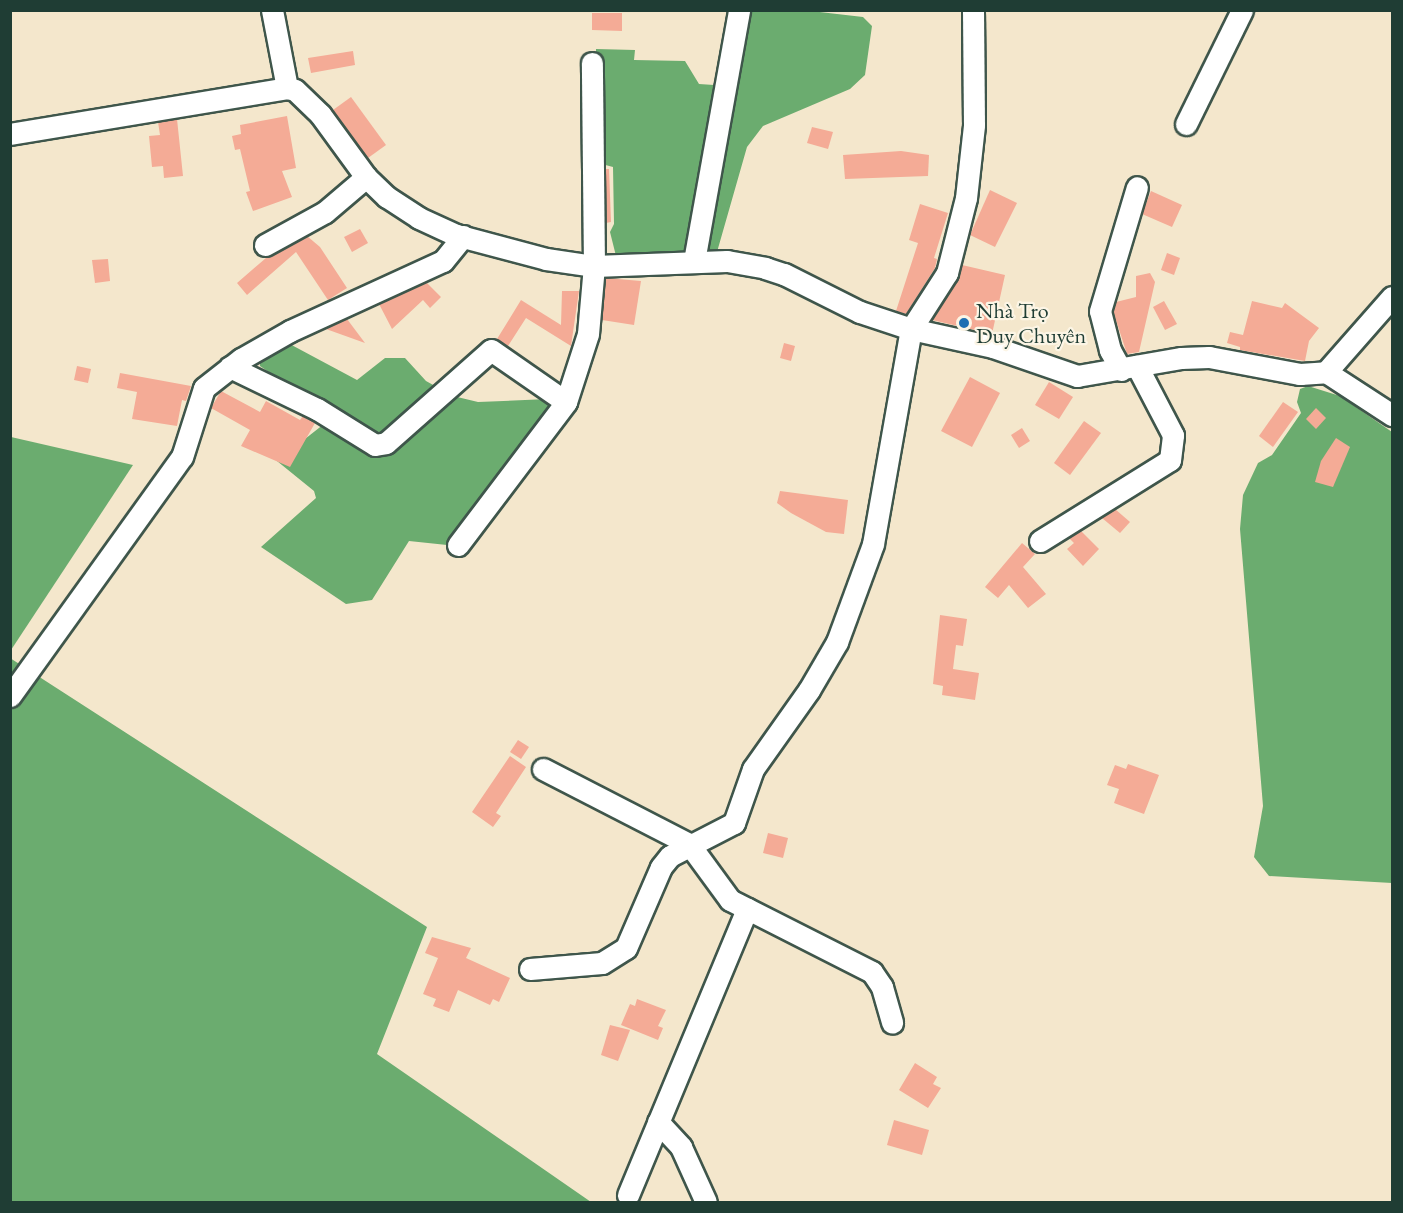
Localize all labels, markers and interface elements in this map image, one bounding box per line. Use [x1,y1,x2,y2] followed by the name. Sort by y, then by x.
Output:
[976,297,1086,348] place label: Nhà Trọ Duy Chuyên
[957,316,971,330] marker: Nhà Trọ Duy Chuyên

